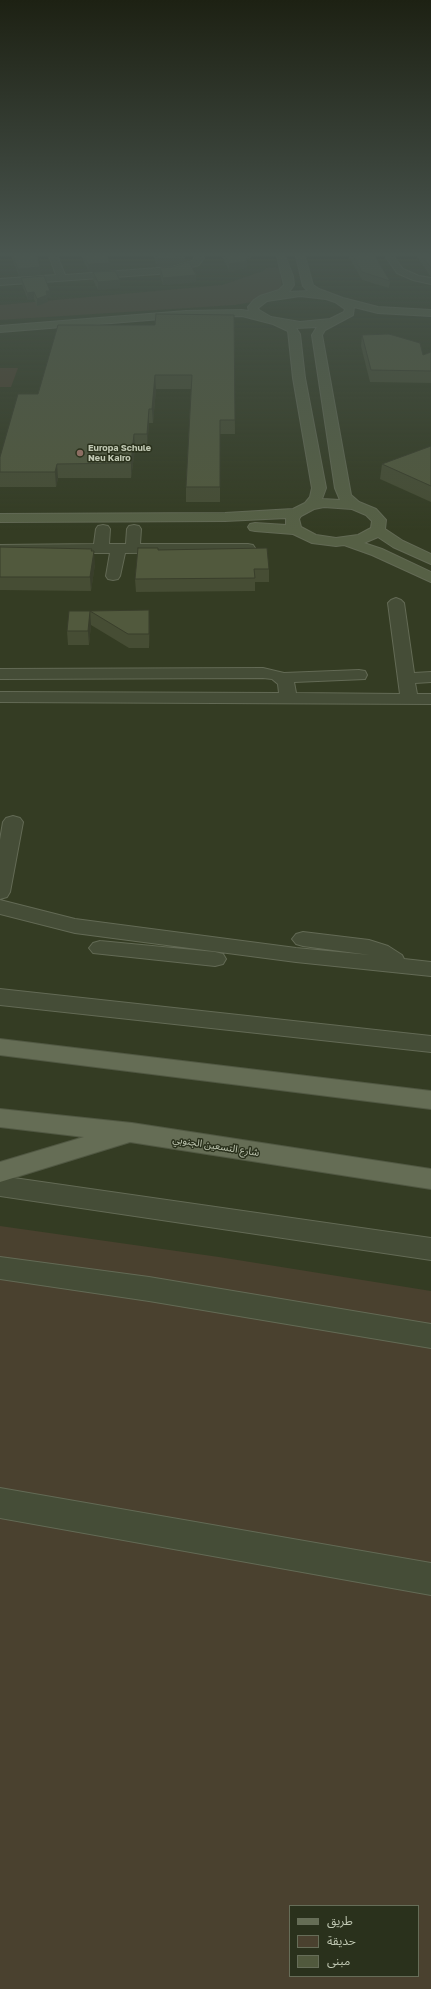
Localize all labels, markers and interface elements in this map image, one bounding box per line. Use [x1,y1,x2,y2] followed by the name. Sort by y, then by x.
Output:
[88,443,151,464] place label: Europa Schule Neu Kairo
[75,448,85,458] marker: Europa Schule Neu Kairo
[172,1133,260,1159] street label: شارع التسعين الجنوبي
[289,1905,419,1977] legend
[327,1913,353,1928] text: طريق
[327,1933,356,1948] text: حديقة
[327,1953,350,1968] text: مبنى

